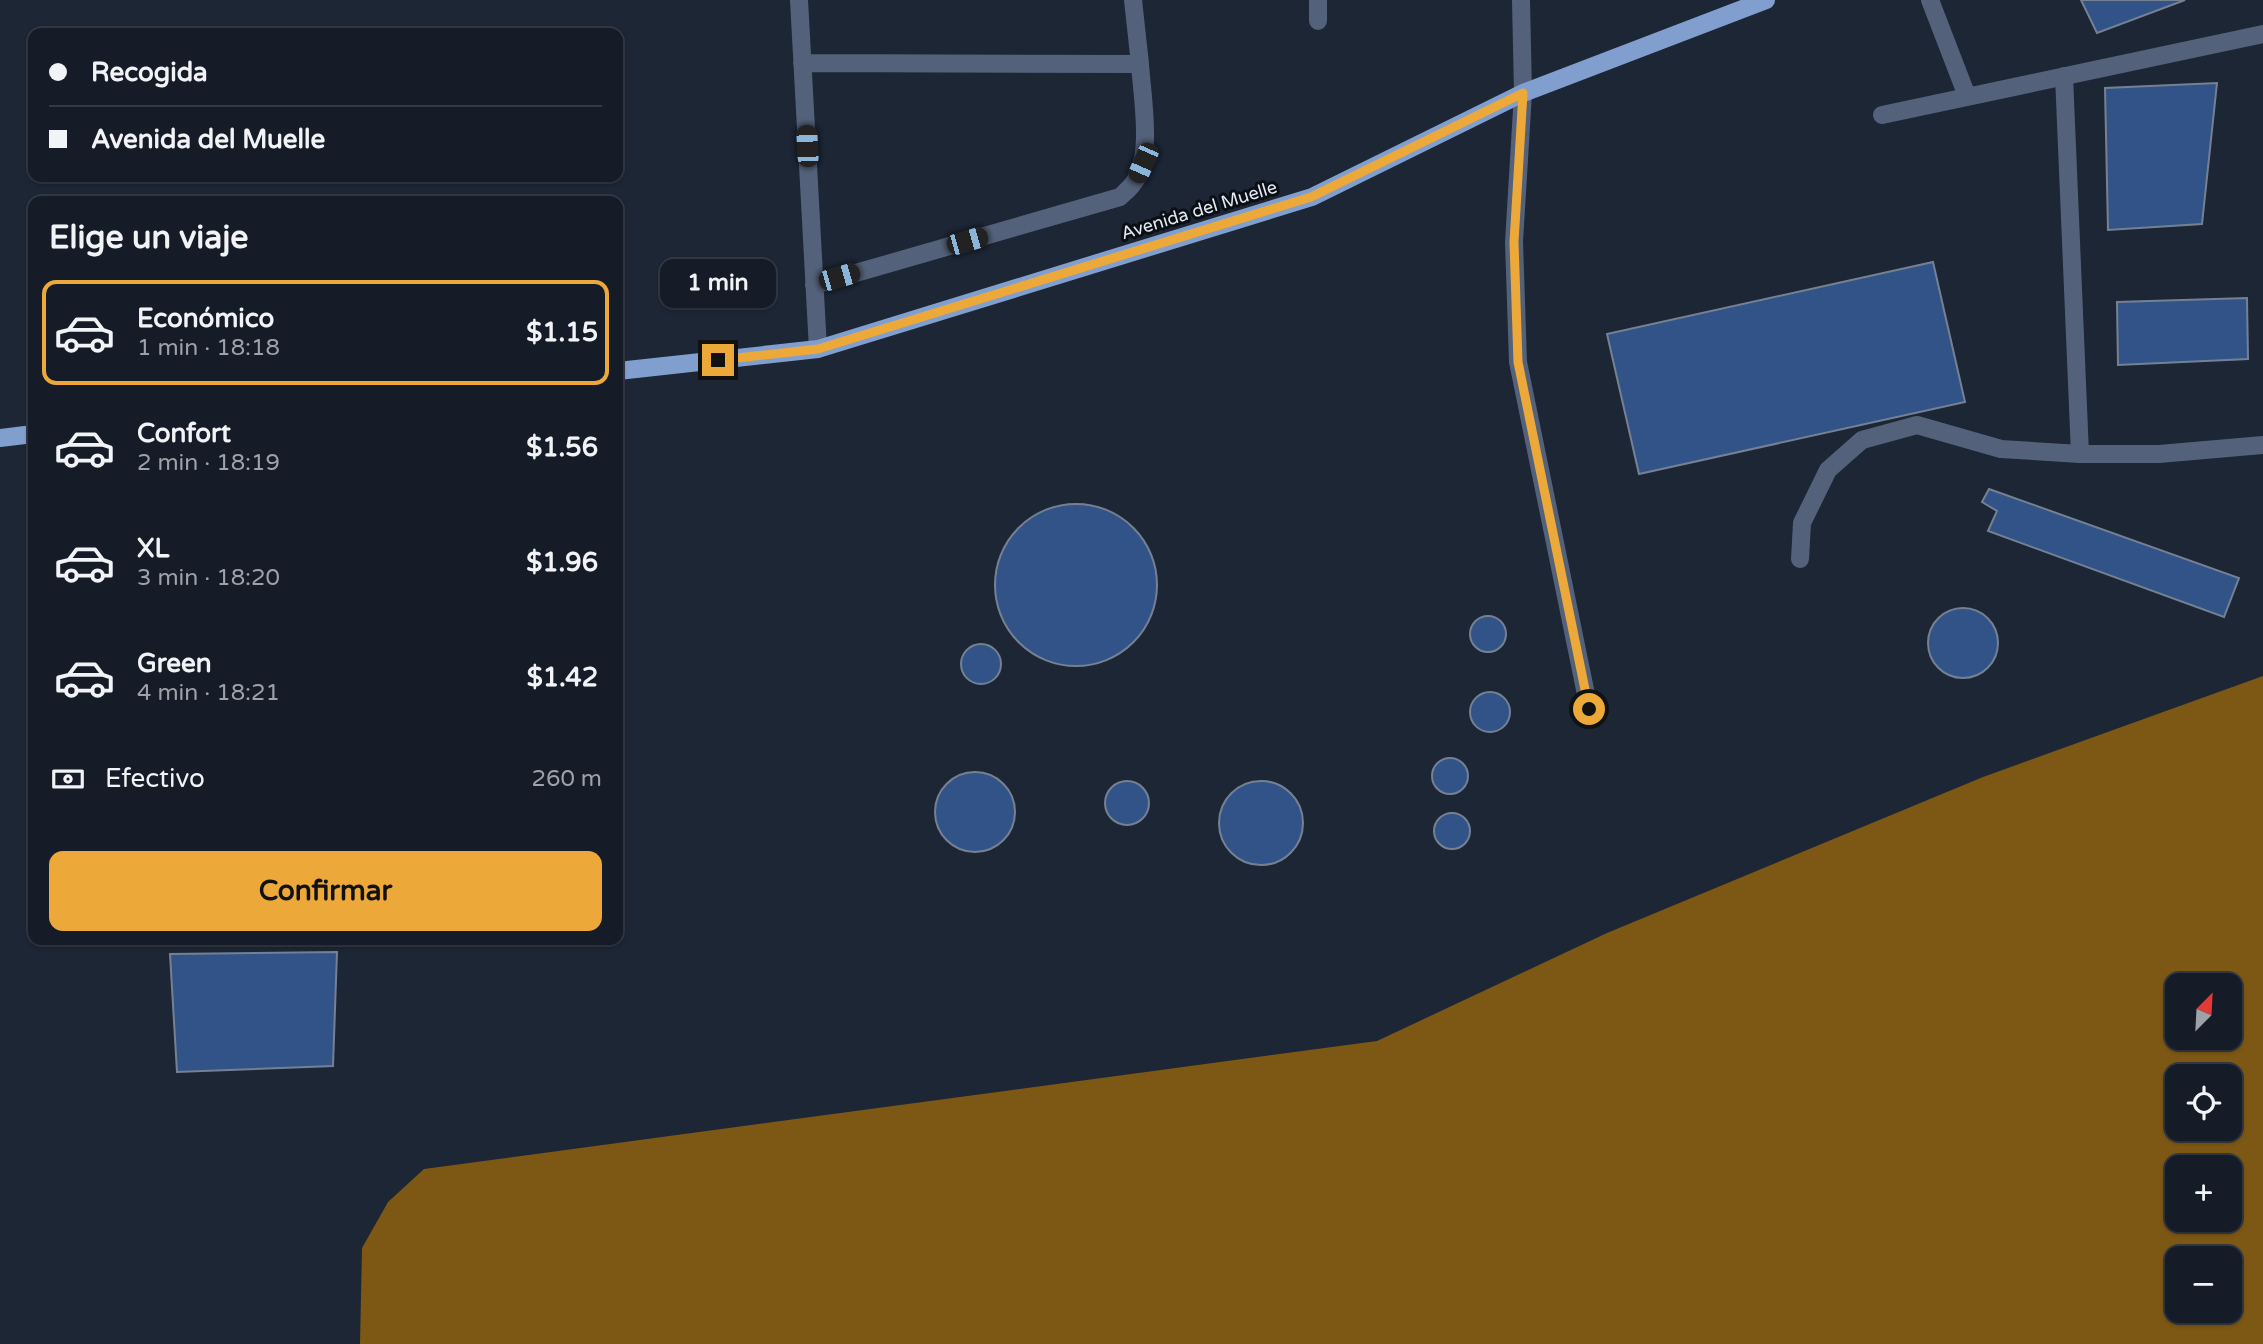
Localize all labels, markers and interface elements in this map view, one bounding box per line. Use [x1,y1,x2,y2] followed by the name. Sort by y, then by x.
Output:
[91,57,208,88] text: Recogida
[91,124,325,155] text: Avenida del Muelle
[796,124,819,168] car
[1125,140,1162,186] car
[1118,176,1280,244] street label: Avenida del Muelle
[49,219,248,257] text: Elige un viaje
[944,225,991,257] car
[660,258,776,308] callout: 1 min
[816,261,863,293] car
[687,269,749,297] text: 1 min
[53,301,116,364] icon: car
[137,303,274,334] text: Económico
[526,317,598,348] text: $1.15
[137,334,280,362] text: 1 min · 18:18
[702,344,734,376] route end
[53,416,116,479] icon: car
[137,418,231,449] text: Confort
[526,432,598,463] text: $1.56
[137,449,280,477] text: 2 min · 18:19
[53,531,116,594] icon: car
[137,533,169,564] text: XL
[526,547,598,578] text: $1.96
[137,564,280,592] text: 3 min · 18:20
[53,646,116,709] icon: car
[137,648,212,679] text: Green
[527,662,598,693] text: $1.42
[137,679,280,707] text: 4 min · 18:21
[1573,693,1605,725] route start
[49,760,87,798] icon: cash
[105,763,205,794] text: Efectivo
[532,765,602,793] text: 260 m
[49,851,602,931] button: Confirmar
[2165,973,2242,1050] north arrow
[2165,973,2242,1323] map controls
[2165,1064,2242,1141] button: locate
[2165,1155,2242,1232] button: +
[2165,1246,2242,1323] button: −

